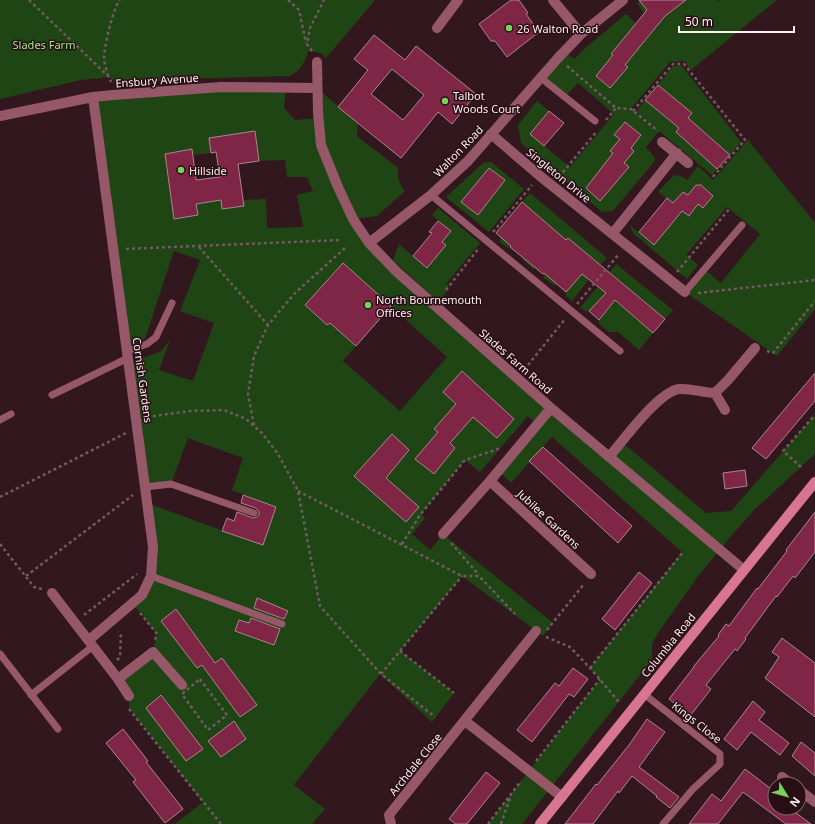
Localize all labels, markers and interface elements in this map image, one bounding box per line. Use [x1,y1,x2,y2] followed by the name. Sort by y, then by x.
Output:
[679,8,794,34] scale bar
[685,13,713,30] text: 50 m
[517,21,598,36] place label: 26 Walton Road
[504,23,514,33] marker: 26 Walton Road
[13,37,75,52] park label: Slades Farm
[115,70,199,90] street label: Ensbury Avenue
[453,88,520,116] place label: Talbot Woods Court
[440,96,450,106] marker: Talbot Woods Court
[430,122,486,180] street label: Walton Road
[524,144,594,206] street label: Singleton Drive
[189,163,227,178] place label: Hillside
[176,165,186,175] marker: Hillside
[376,292,482,320] place label: North Bournemouth Offices
[363,300,373,310] marker: North Bournemouth Offices
[476,325,556,397] street label: Slades Farm Road
[130,336,156,424] street label: Cornish Gardens
[514,485,584,552] street label: Jubilee Gardens
[637,610,699,680] street label: Columbia Road
[669,698,725,746] street label: Kings Close
[385,730,445,798] street label: Archdale Close
[767,776,807,816] north arrow
[787,794,804,810] text: N

